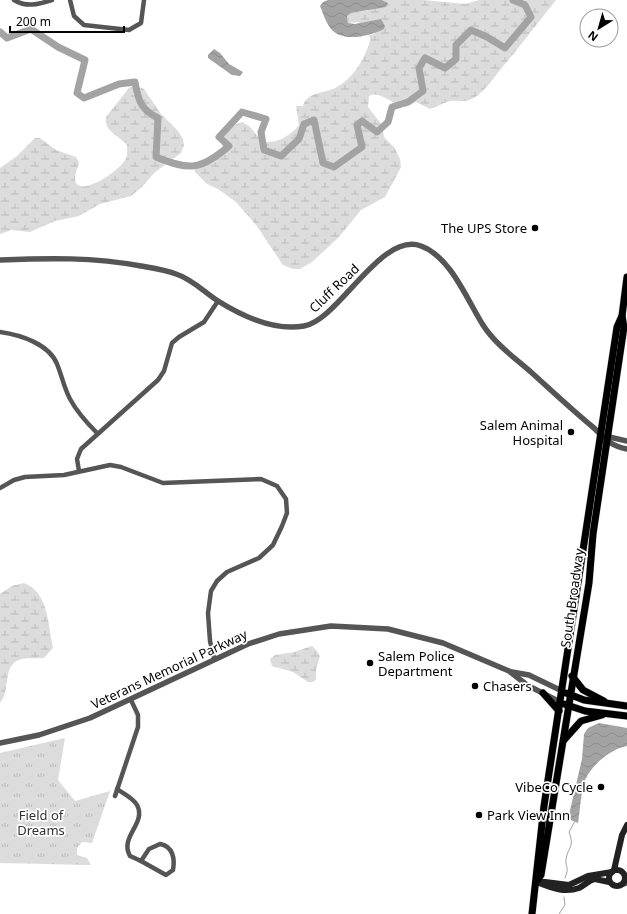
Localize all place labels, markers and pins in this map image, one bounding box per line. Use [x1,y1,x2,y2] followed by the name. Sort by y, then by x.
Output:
[441,219,527,237] place label: The UPS Store
[530,223,540,233] marker: The UPS Store
[480,416,563,449] place label: Salem Animal Hospital
[566,427,576,437] marker: Salem Animal Hospital
[378,647,455,680] place label: Salem Police Department
[365,658,375,668] marker: Salem Police Department
[483,677,532,695] place label: Chasers
[470,681,480,691] marker: Chasers
[515,778,593,796] place label: VibeCo Cycle
[596,782,606,792] marker: VibeCo Cycle
[487,806,570,824] place label: Park View Inn
[474,810,484,820] marker: Park View Inn

